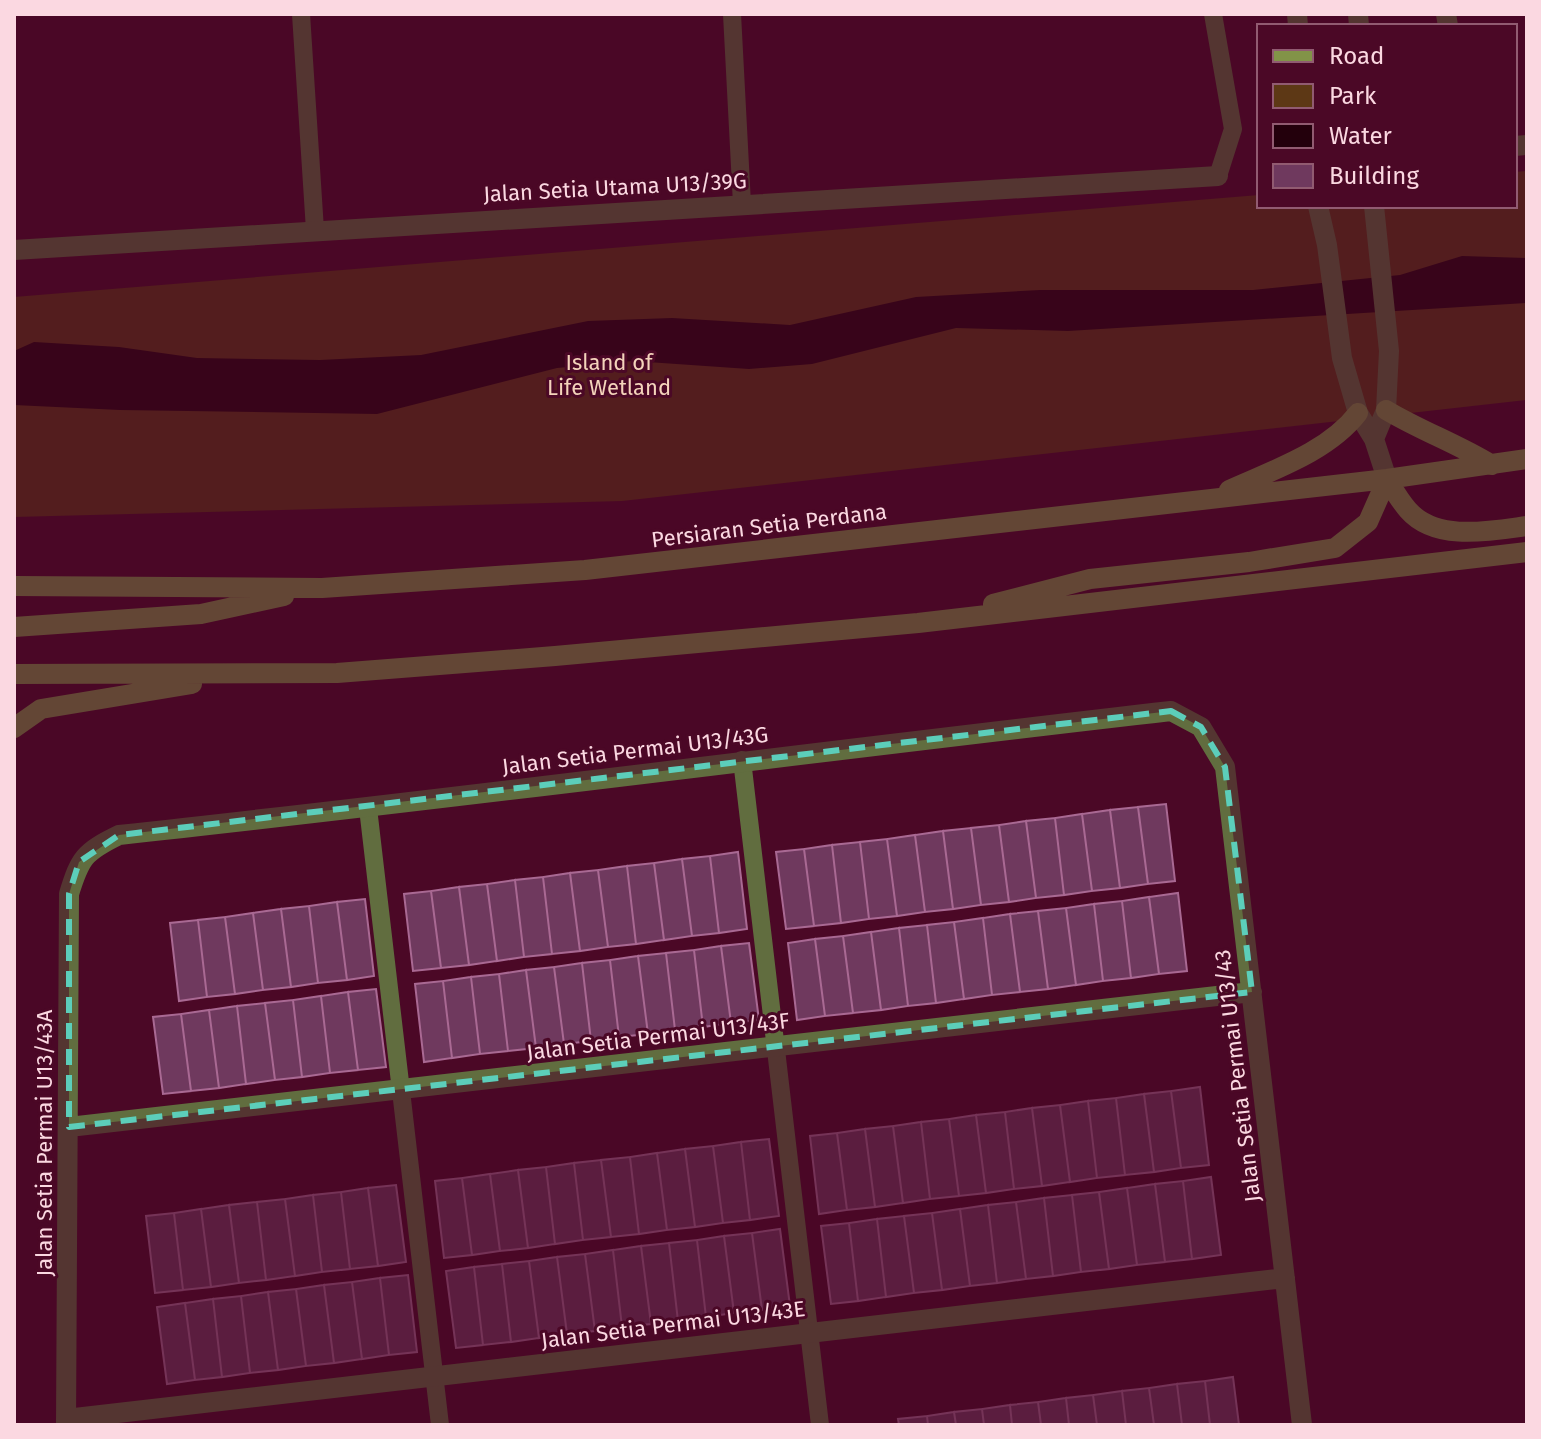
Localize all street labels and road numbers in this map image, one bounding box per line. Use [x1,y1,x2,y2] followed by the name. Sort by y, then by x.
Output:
[483,167,748,208] street label: Jalan Setia Utama U13/39G
[650,498,888,553] street label: Persiaran Setia Perdana
[500,721,770,780] street label: Jalan Setia Permai U13/43G
[1209,948,1266,1204] street label: Jalan Setia Permai U13/43
[525,1007,791,1066] street label: Jalan Setia Permai U13/43F
[31,1009,58,1276] street label: Jalan Setia Permai U13/43A
[539,1295,807,1354] street label: Jalan Setia Permai U13/43E

